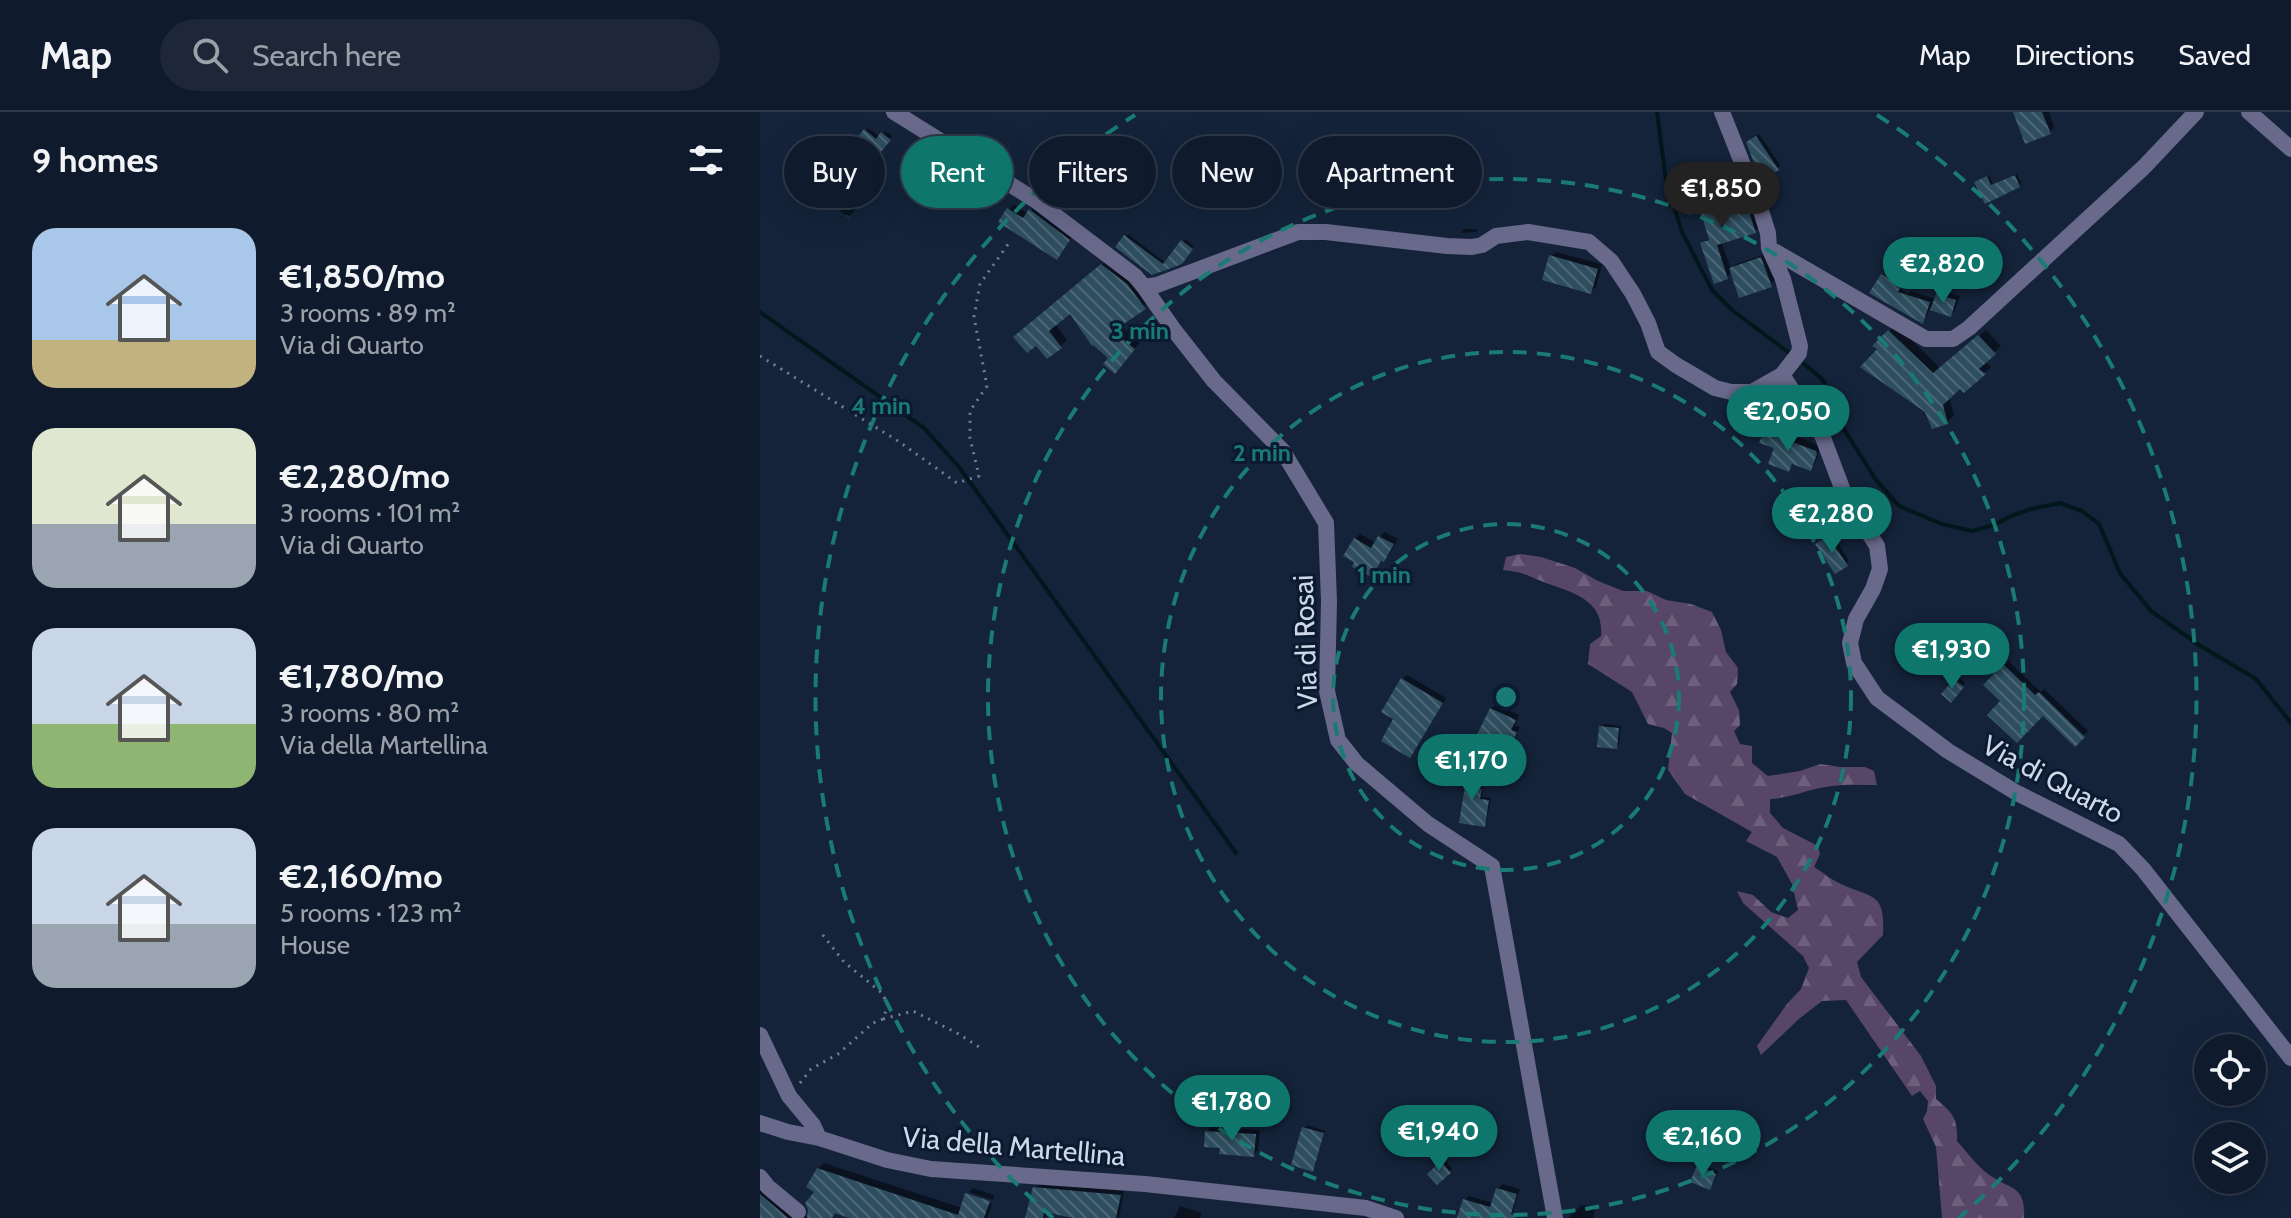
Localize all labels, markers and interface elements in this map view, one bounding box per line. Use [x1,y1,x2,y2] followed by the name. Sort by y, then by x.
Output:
[160,19,720,91] search box
[40,32,112,79] text: Map
[188,33,232,77] icon: search
[252,37,401,74] text: Search here
[1919,38,1971,72] text: Map
[2015,38,2134,72] text: Directions
[2178,38,2251,72] text: Saved
[784,136,885,208] chip: Buy
[901,136,1013,208] chip: Rent
[1029,136,1156,208] chip: Filters
[1172,136,1282,208] chip: New
[1298,136,1482,208] chip: Apartment
[684,138,728,182] icon: filters
[32,139,158,181] text: 9 homes
[1657,162,1787,230] pin: €1,850
[1682,172,1762,204] text: €1,850
[1878,237,2008,305] pin: €2,820
[1901,247,1985,279] text: €2,820
[280,255,445,297] text: €1,850/mo
[96,260,192,356] icon: home
[280,297,456,329] text: 3 rooms · 89 m²
[1111,316,1169,345] text: 3 min
[280,329,424,361] text: Via di Quarto
[1723,385,1853,453] pin: €2,050
[851,391,911,420] text: 4 min
[1745,395,1831,427] text: €2,050
[1233,438,1291,467] text: 2 min
[280,455,450,497] text: €2,280/mo
[96,460,192,556] icon: home
[1767,487,1897,555] pin: €2,280
[280,497,460,529] text: 3 rooms · 101 m²
[1790,497,1874,529] text: €2,280
[280,529,424,561] text: Via di Quarto
[1357,560,1411,589] text: 1 min
[1286,574,1324,710] street label: Via di Rosai
[1887,623,2017,691] pin: €1,930
[1913,633,1991,665] text: €1,930
[280,655,444,697] text: €1,780/mo
[96,660,192,756] icon: home
[1492,683,1520,711] centre of rings
[280,697,459,729] text: 3 rooms · 80 m²
[1977,728,2129,830] street label: Via di Quarto
[280,729,488,761] text: Via della Martellina
[1407,734,1537,802] pin: €1,170
[1436,744,1508,776] text: €1,170
[280,855,443,897] text: €2,160/mo
[96,860,192,956] icon: home
[280,897,461,929] text: 5 rooms · 123 m²
[280,929,350,961] text: House
[2194,1034,2266,1194] map controls
[2194,1034,2266,1106] button: locate
[1167,1075,1297,1143] pin: €1,780
[1192,1085,1272,1117] text: €1,780
[1374,1105,1504,1173] pin: €1,940
[1638,1110,1768,1178] pin: €2,160
[1398,1115,1480,1147] text: €1,940
[901,1119,1127,1173] street label: Via della Martellina
[1664,1120,1742,1152] text: €2,160
[2194,1122,2266,1194] button: layers

